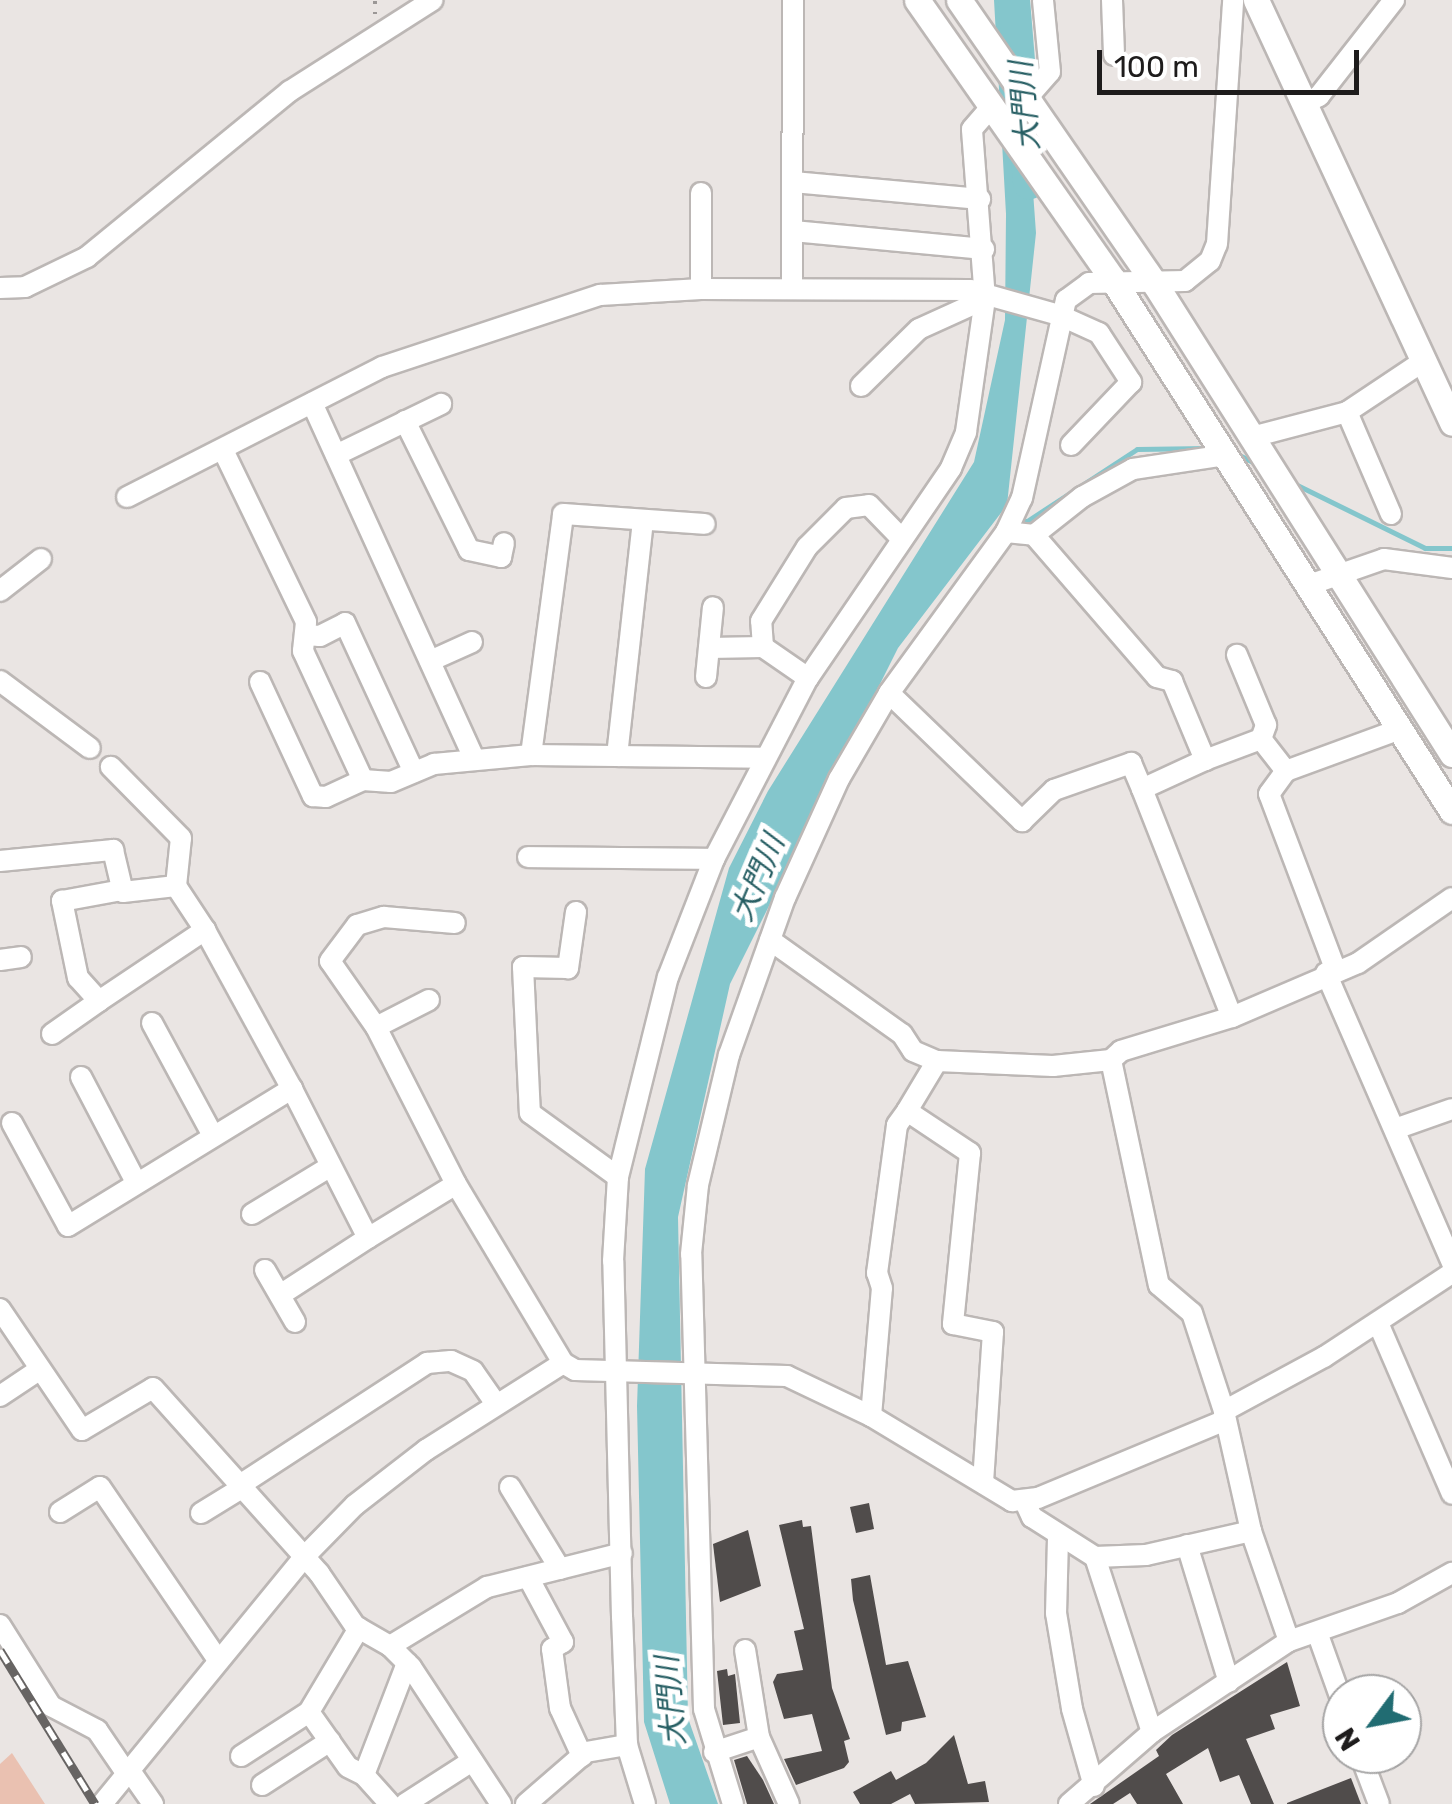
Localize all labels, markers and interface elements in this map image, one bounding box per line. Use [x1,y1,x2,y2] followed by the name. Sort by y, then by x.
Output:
[1102,30,1364,92] scale bar
[1114,49,1199,85] text: 100 m
[1003,60,1047,152] water label: 大門川
[724,830,792,926] water label: 大門川
[649,1655,693,1747] water label: 大門川
[1322,1674,1422,1774] north arrow
[1329,1722,1367,1756] text: N

